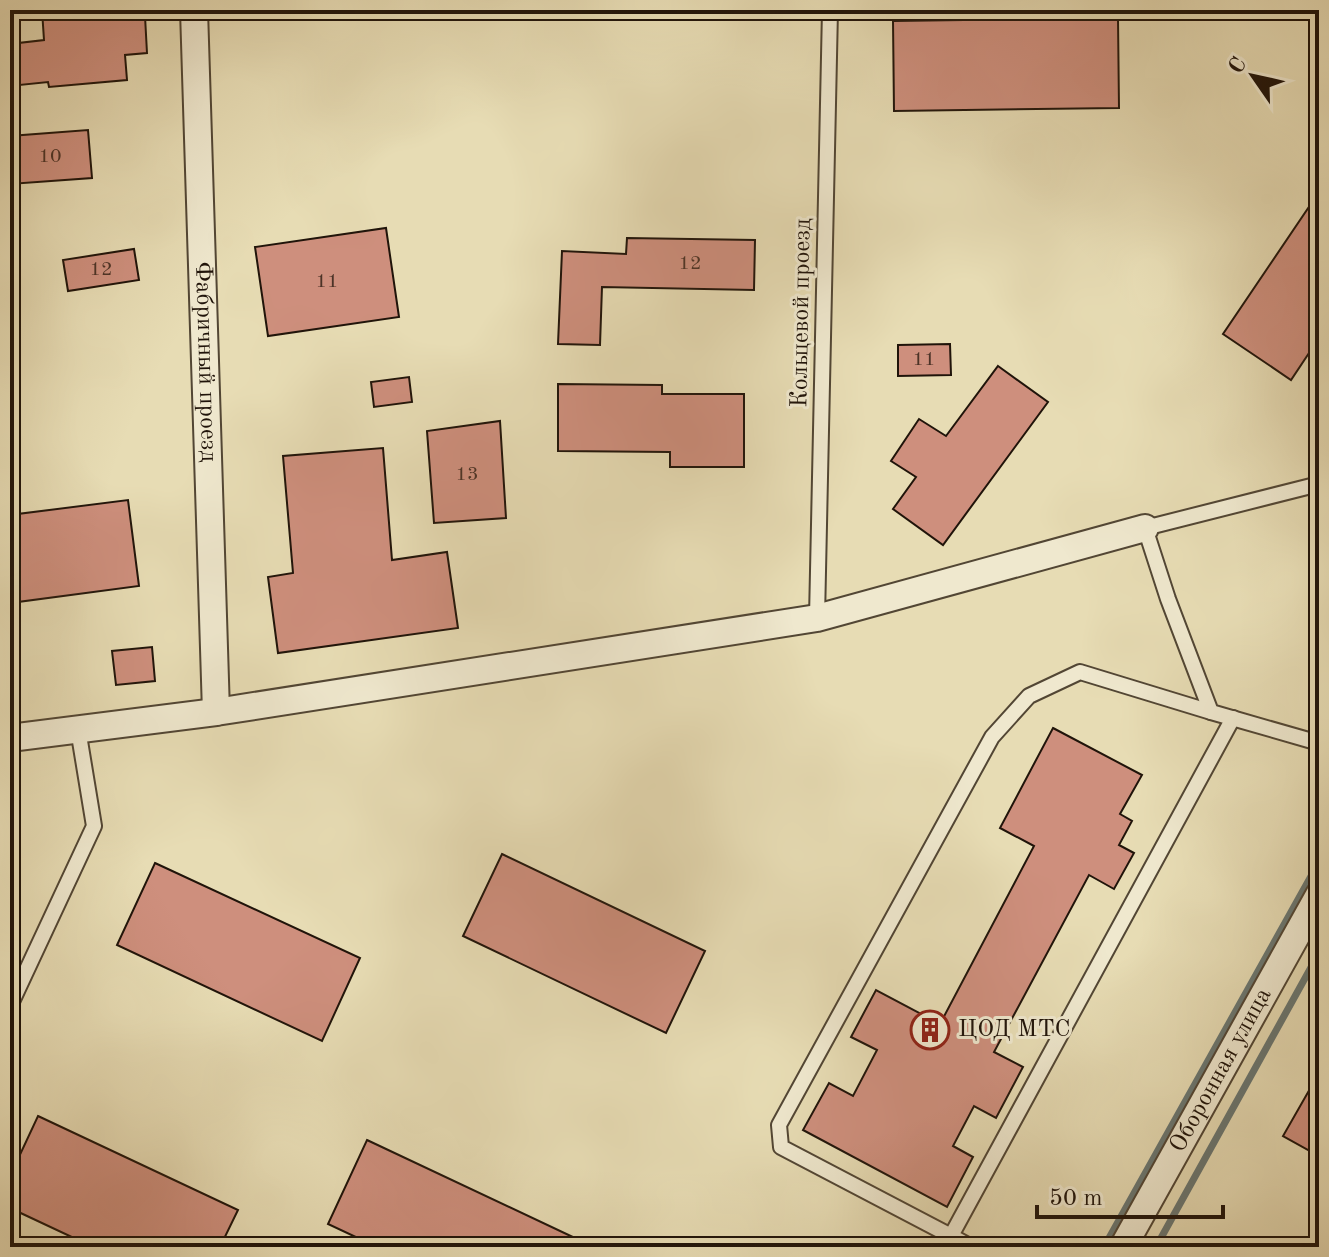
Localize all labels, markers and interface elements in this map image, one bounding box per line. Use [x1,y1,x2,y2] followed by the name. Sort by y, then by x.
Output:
[1213,36,1293,116] north arrow
[1225,54,1251,78] text: С
[38,147,62,167] house number: 10
[788,218,816,408] street label: Кольцевой проезд
[678,254,702,274] house number: 12
[89,260,113,280] house number: 12
[190,261,220,463] street label: Фабричный проезд
[315,272,339,292] house number: 11
[912,350,936,370] house number: 11
[455,465,479,485] house number: 13
[1166,984,1277,1157] street label: Оборонная улица
[909,1009,951,1051] building icon: ЦОД МТС
[958,1018,1071,1042] place label: ЦОД МТС
[1037,1169,1223,1219] scale bar
[1049,1187,1103,1211] text: 50 m

